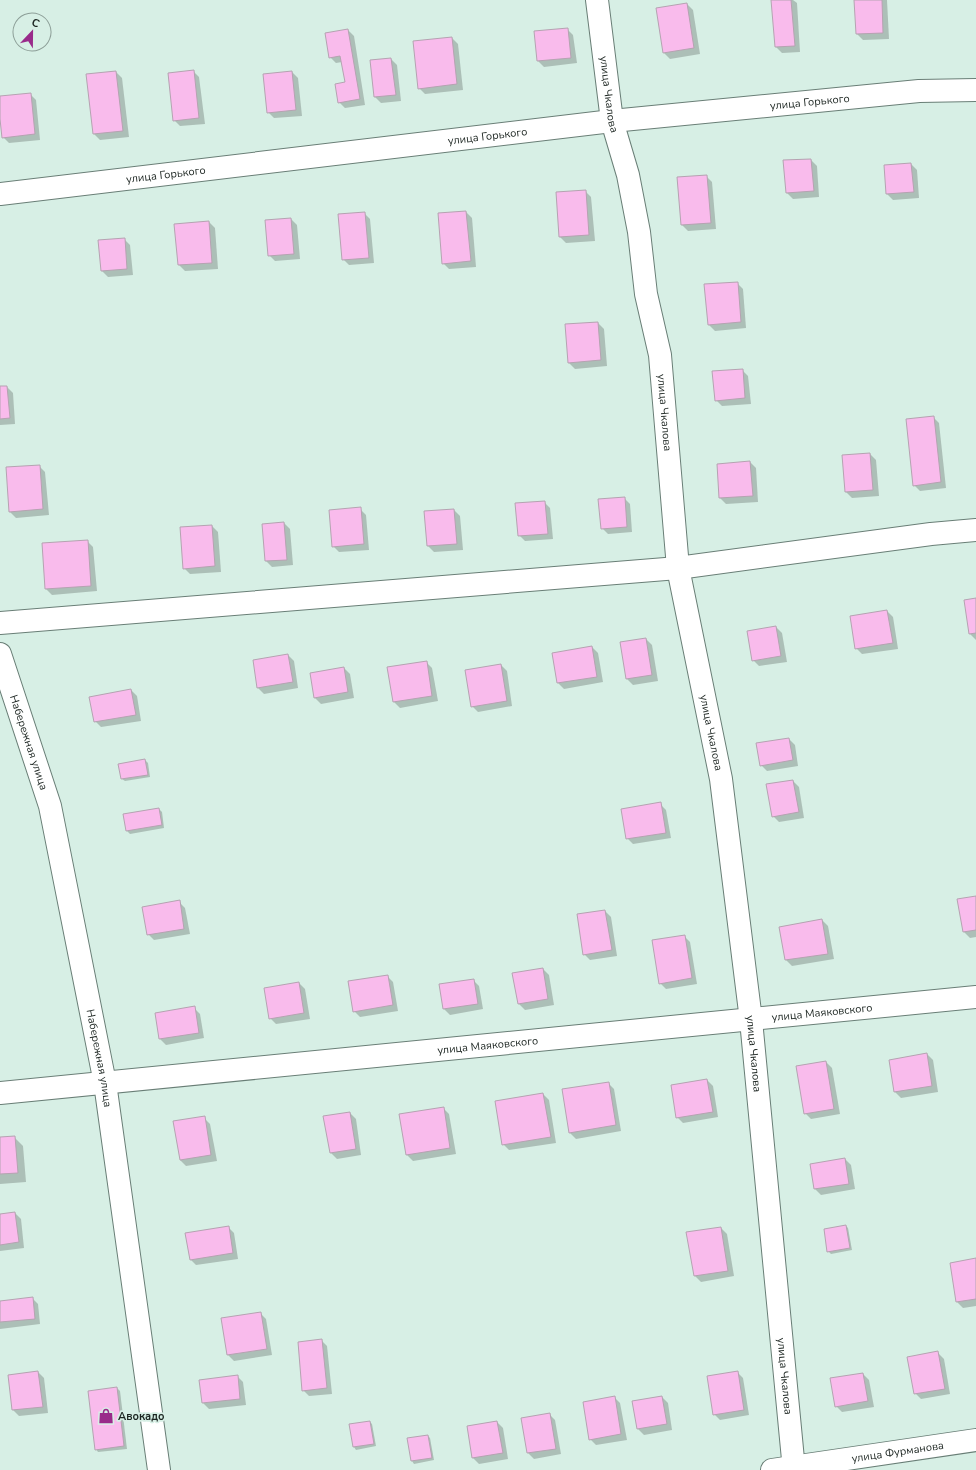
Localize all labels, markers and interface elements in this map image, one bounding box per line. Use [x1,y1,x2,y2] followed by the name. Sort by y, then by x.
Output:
[12,12,52,52] north arrow
[29,15,42,32] text: С
[596,55,622,135] street label: улица Чкалова
[769,91,850,114] street label: улица Горького
[447,124,528,149] street label: улица Горького
[125,163,206,187] street label: улица Горького
[654,373,675,452] street label: улица Чкалова
[6,693,51,792] street label: Набережная улица
[696,693,726,772] street label: улица Чкалова
[771,1000,873,1025] street label: улица Маяковского
[83,1008,115,1108] street label: Набережная улица
[742,1014,765,1093] street label: улица Чкалова
[437,1033,539,1058] street label: улица Маяковского
[773,1337,796,1415] street label: улица Чкалова
[97,1407,115,1425] shop icon: Авокадо
[118,1409,165,1424] place label: Авокадо
[851,1438,945,1466] street label: улица Фурманова

